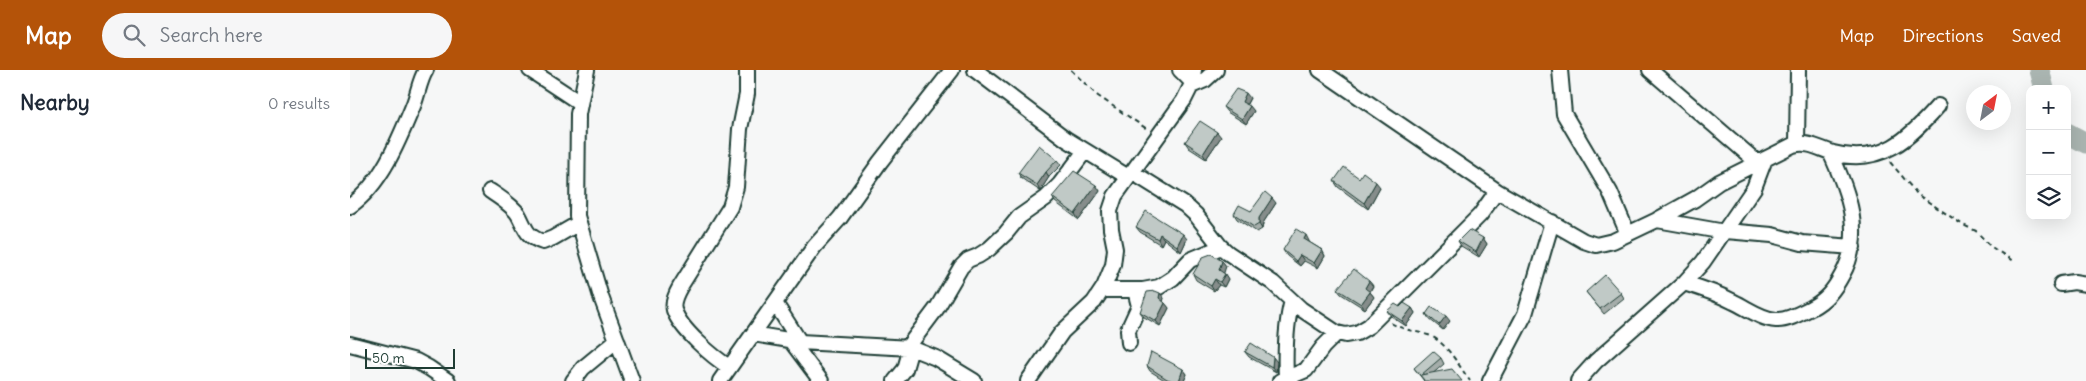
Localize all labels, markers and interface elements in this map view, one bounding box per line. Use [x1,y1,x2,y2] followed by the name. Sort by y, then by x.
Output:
[102,13,452,58] search box
[25,20,72,50] text: Map
[120,21,148,49] icon: search
[160,23,263,47] text: Search here
[1839,24,1874,47] text: Map
[1902,24,1984,47] text: Directions
[2012,24,2061,47] text: Saved
[1966,85,2011,130] north arrow
[2026,85,2071,220] map controls
[2026,85,2071,130] button: +
[20,89,90,116] text: Nearby
[268,93,330,113] text: 0 results
[2026,130,2071,175] button: −
[2026,175,2071,220] button: layers
[365,346,455,369] scale bar
[372,349,405,367] text: 50 m

